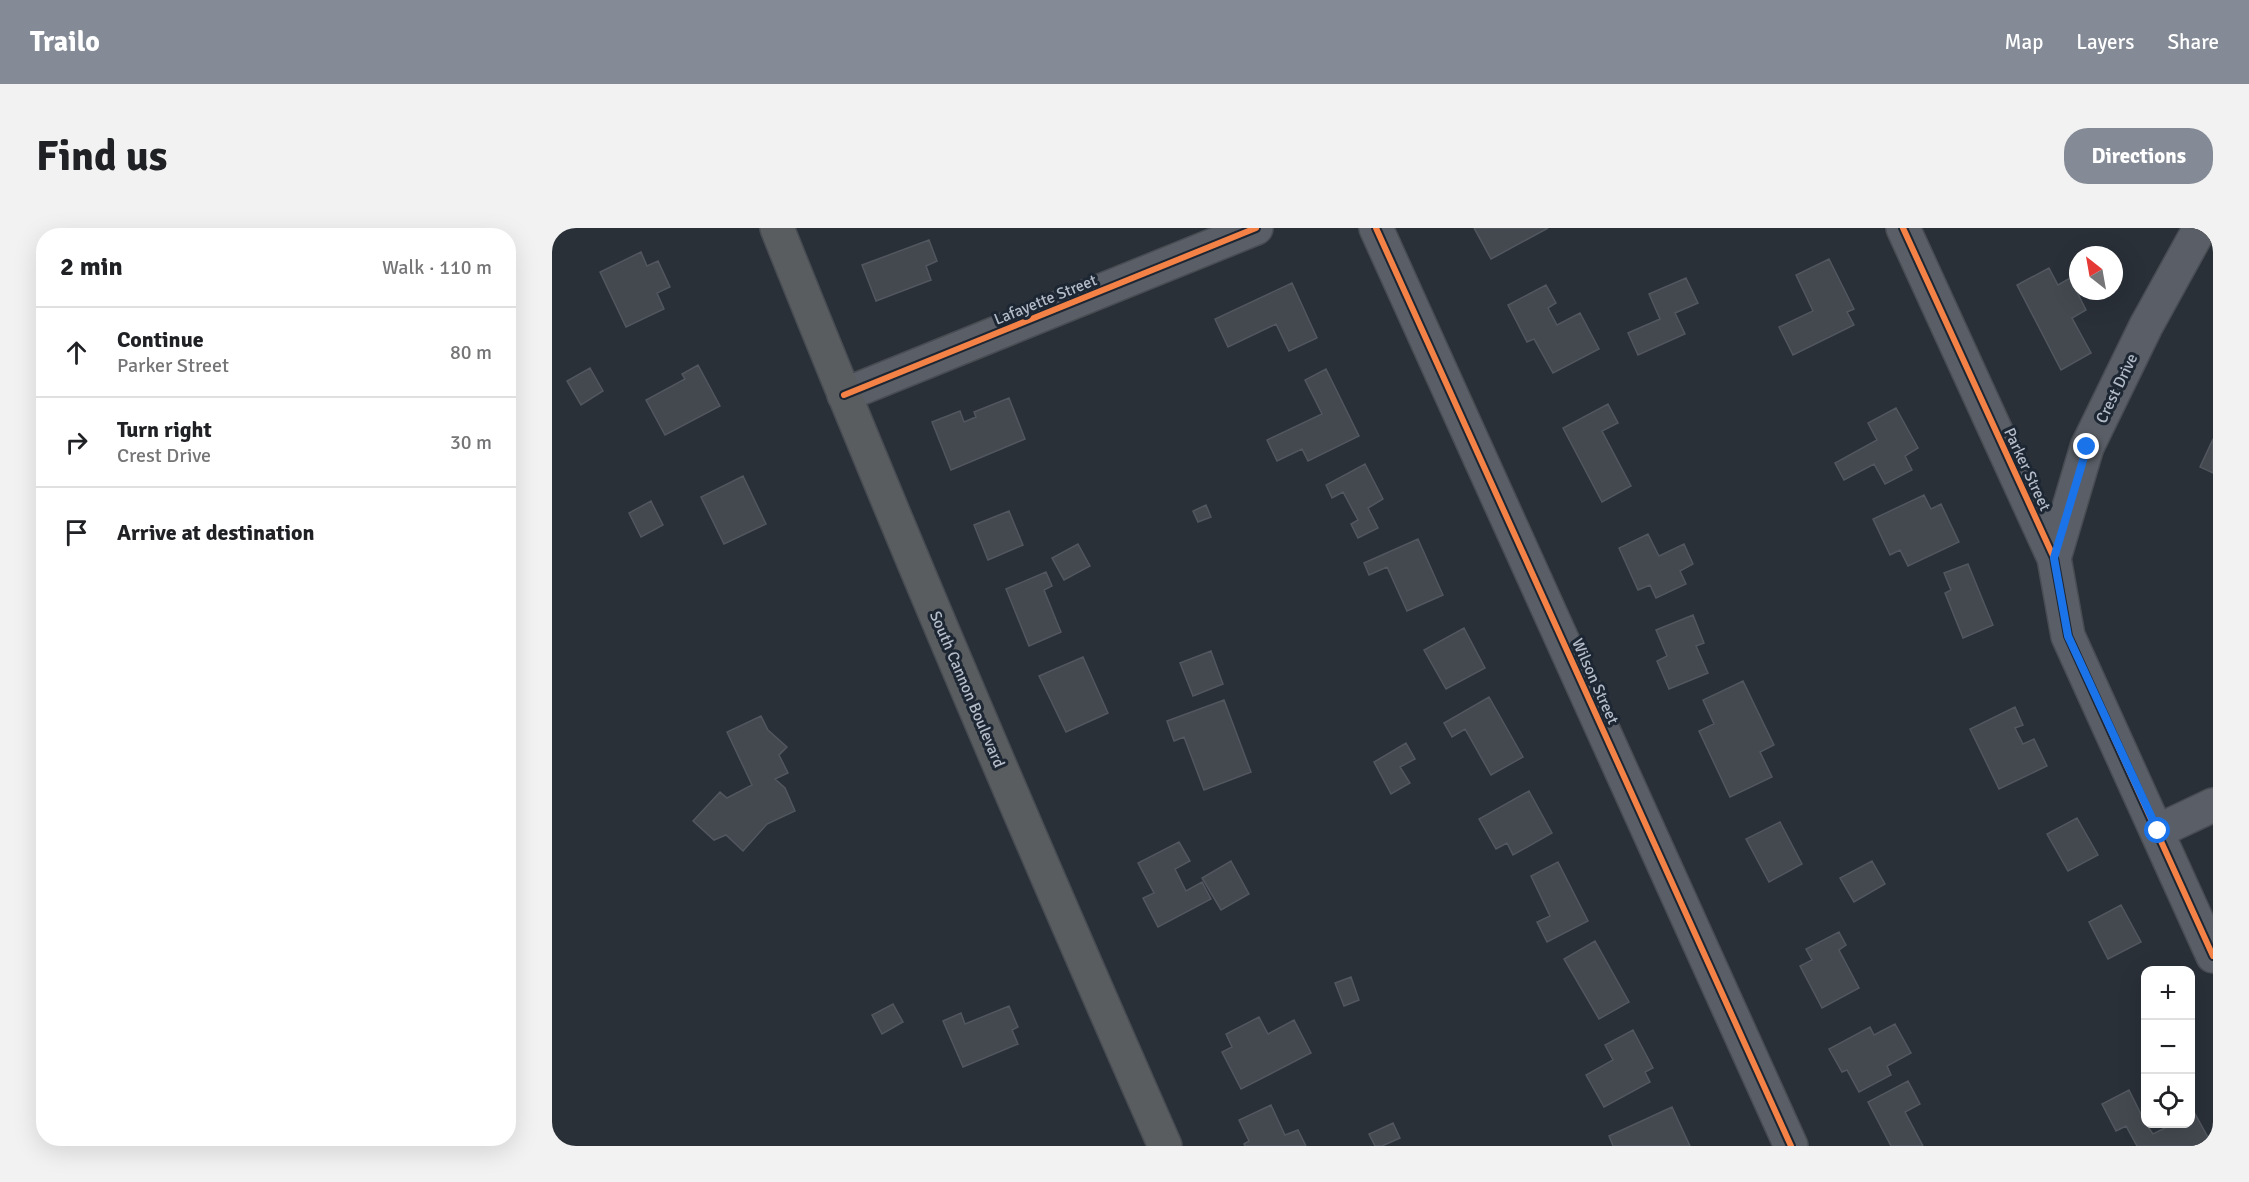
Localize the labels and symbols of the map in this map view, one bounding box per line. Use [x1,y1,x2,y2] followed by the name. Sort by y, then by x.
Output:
[2069,246,2123,300] north arrow
[991,270,1100,330] street label: Lafayette Street
[2091,350,2142,427] street label: Crest Drive
[1999,425,2055,515] street label: Parker Street
[2073,433,2099,459] route end
[925,608,1009,771] street label: South Cannon Boulevard
[1567,635,1623,728] street label: Wilson Street
[2144,817,2170,843] route start

